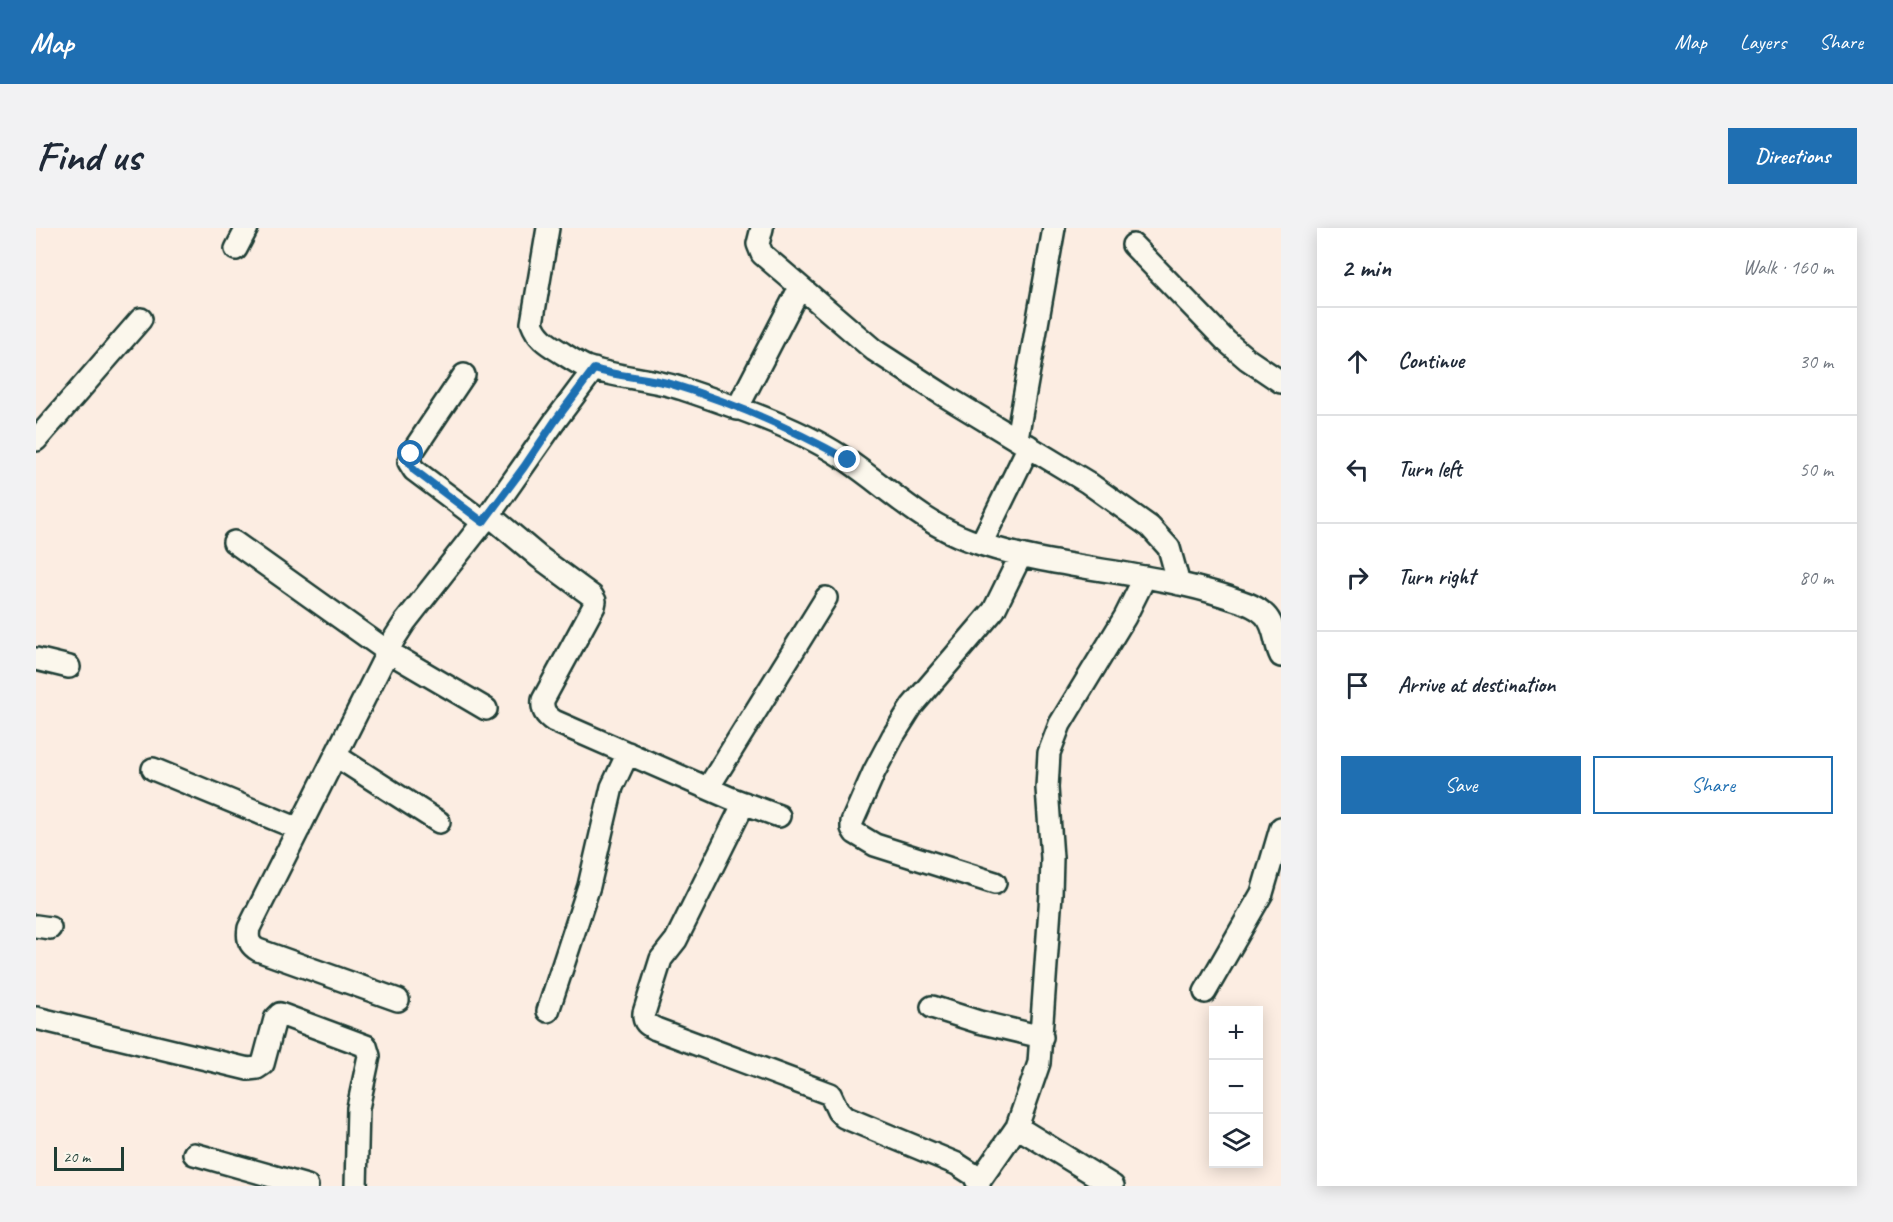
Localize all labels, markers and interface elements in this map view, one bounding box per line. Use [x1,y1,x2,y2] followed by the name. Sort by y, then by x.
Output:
[30,25,73,60] text: Map
[1674,29,1707,55] text: Map
[1740,29,1786,55] text: Layers
[1819,29,1863,55] text: Share
[1728,128,1857,184] button: Directions
[36,130,141,183] text: Find us
[1341,251,1391,284] text: 2 min
[1743,255,1833,280] text: Walk · 160 m
[1341,345,1374,378] icon: ahead
[1398,347,1464,375] text: Continue
[1799,349,1833,374] text: 30 m
[397,440,423,466] route start
[834,446,860,472] route end
[1341,453,1374,486] icon: left
[1398,455,1462,483] text: Turn left
[1799,457,1833,482] text: 50 m
[1341,561,1374,594] icon: right
[1398,563,1475,591] text: Turn right
[1799,565,1833,590] text: 80 m
[1341,669,1374,702] icon: arrive
[1398,671,1555,699] text: Arrive at destination
[1341,756,1581,814] button: Save
[1593,756,1833,814] button: Share
[1209,1006,1263,1168] map controls
[1209,1006,1263,1060] button: +
[1209,1060,1263,1114] button: −
[1209,1114,1263,1168] button: layers
[54,1144,124,1172] scale bar
[63,1147,90,1167] text: 20 m

